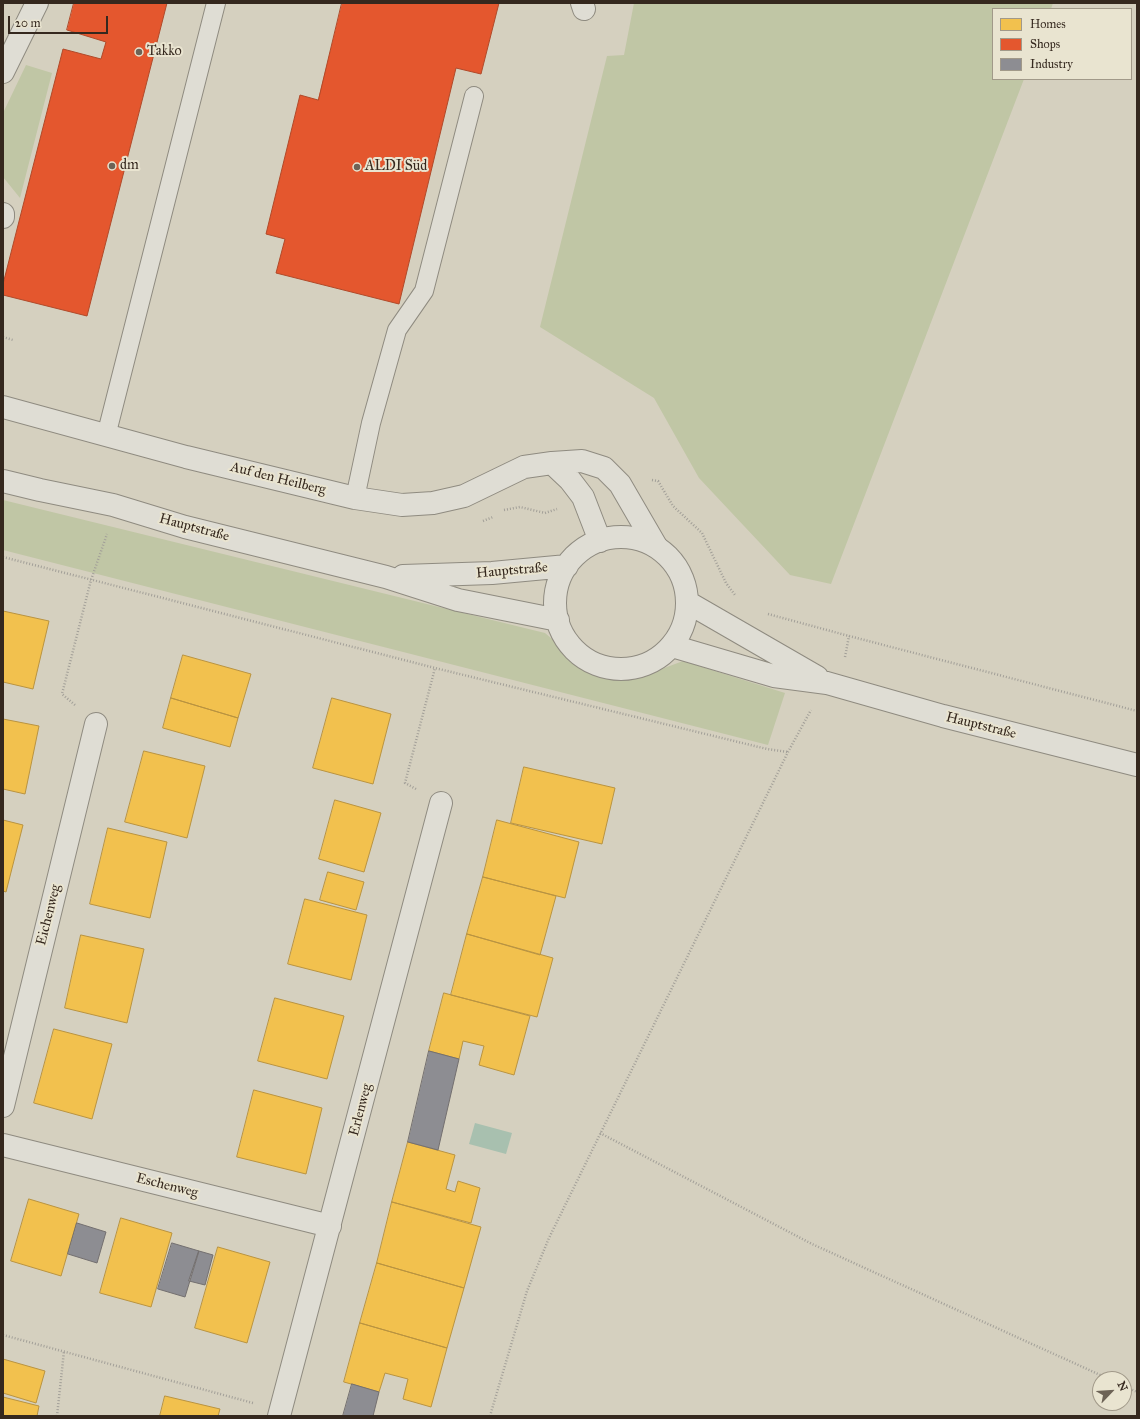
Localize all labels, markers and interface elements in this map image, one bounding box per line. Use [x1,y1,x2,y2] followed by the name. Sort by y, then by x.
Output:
[10,8,110,34] scale bar
[992,8,1132,80] legend
[15,16,41,30] text: 20 m
[1030,17,1066,31] text: Homes
[1030,37,1060,51] text: Shops
[147,44,182,60] place label: Takko
[134,47,144,57] marker: Takko
[1030,57,1073,71] text: Industry
[120,158,139,174] place label: dm
[365,159,427,175] place label: ALDI Süd
[107,161,117,171] marker: dm
[352,162,362,172] marker: ALDI Süd
[229,459,327,499] street label: Auf den Heilberg
[157,511,231,545] street label: Hauptstraße
[476,560,548,582] street label: Hauptstraße
[944,709,1018,743] street label: Hauptstraße
[33,883,65,947] street label: Eichenweg
[346,1082,376,1138] street label: Erlenweg
[134,1170,200,1202] street label: Eschenweg
[1092,1371,1132,1411] north arrow
[1115,1379,1130,1393] text: N

